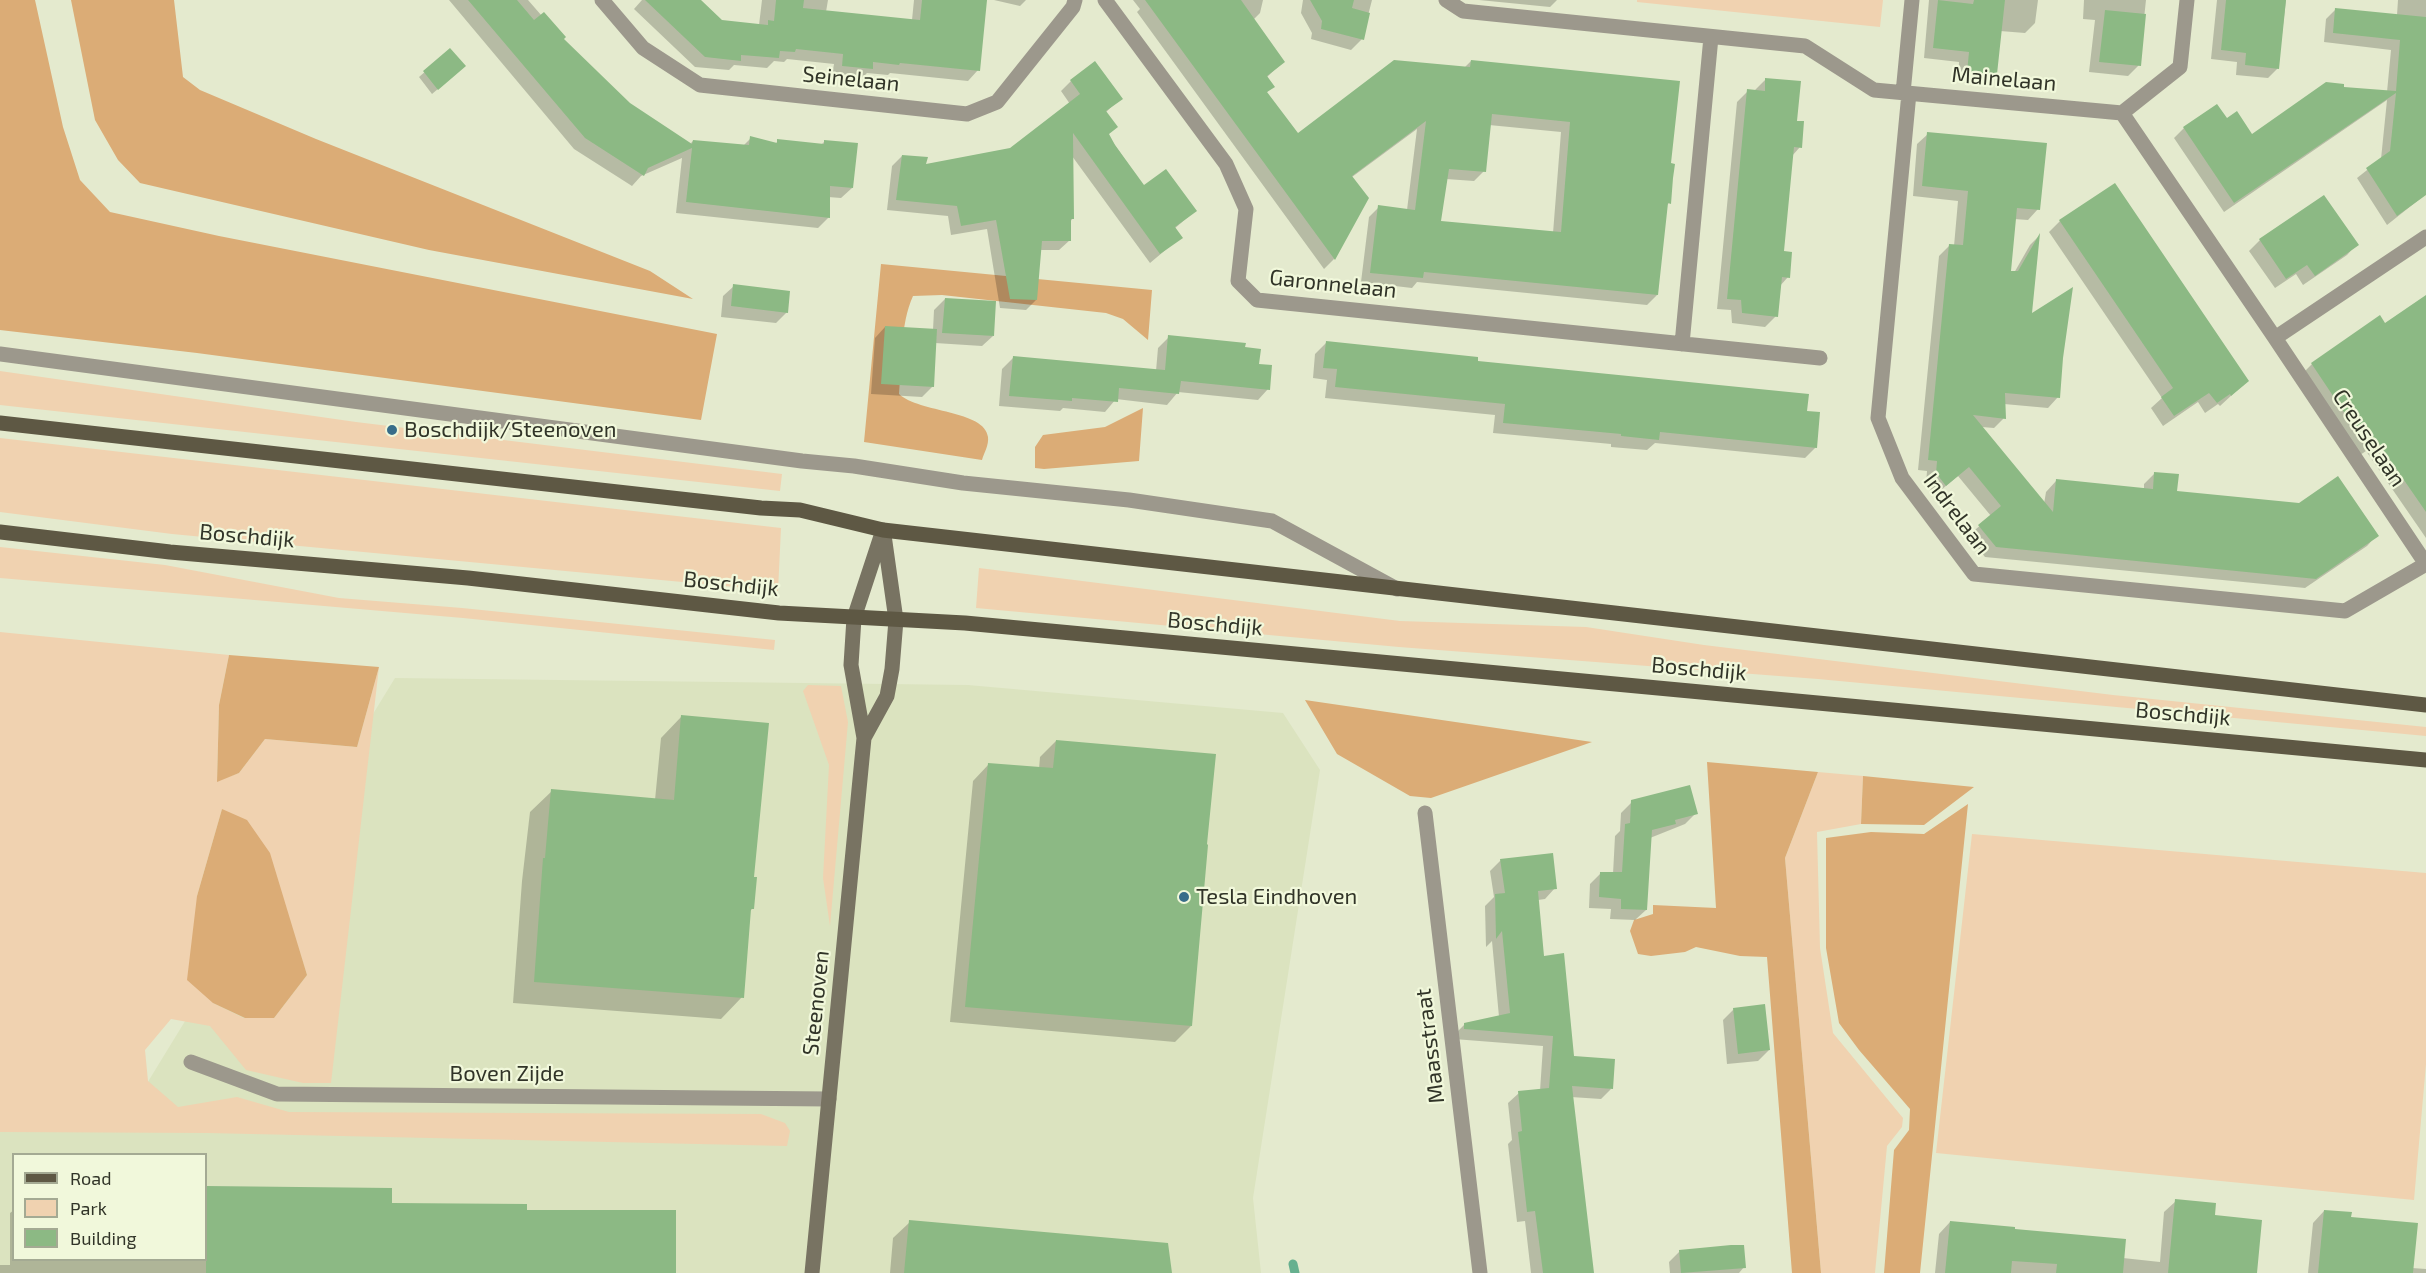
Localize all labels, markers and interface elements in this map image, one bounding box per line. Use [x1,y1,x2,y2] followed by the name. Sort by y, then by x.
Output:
[801,61,901,97] street label: Seinelaan
[1951,61,2057,97] street label: Mainelaan
[1268,264,1398,304] street label: Garonnelaan
[2327,384,2411,492] street label: Creuselaan
[404,417,616,443] place label: Boschdijk/Steenoven
[385,423,399,437] marker: Boschdijk/Steenoven
[1918,468,1996,560] street label: Indrelaan
[198,519,296,553] street label: Boschdijk
[682,566,780,602] street label: Boschdijk
[1166,607,1264,641] street label: Boschdijk
[1650,652,1748,686] street label: Boschdijk
[2134,697,2232,731] street label: Boschdijk
[1196,884,1357,910] place label: Tesla Eindhoven
[1177,890,1191,904] marker: Tesla Eindhoven
[797,949,835,1057] street label: Steenoven
[1410,987,1450,1105] street label: Maasstraat
[450,1061,564,1087] street label: Boven Zijde
[12,1153,207,1261] legend
[70,1167,111,1189] text: Road
[70,1197,107,1219] text: Park
[70,1227,137,1249] text: Building

